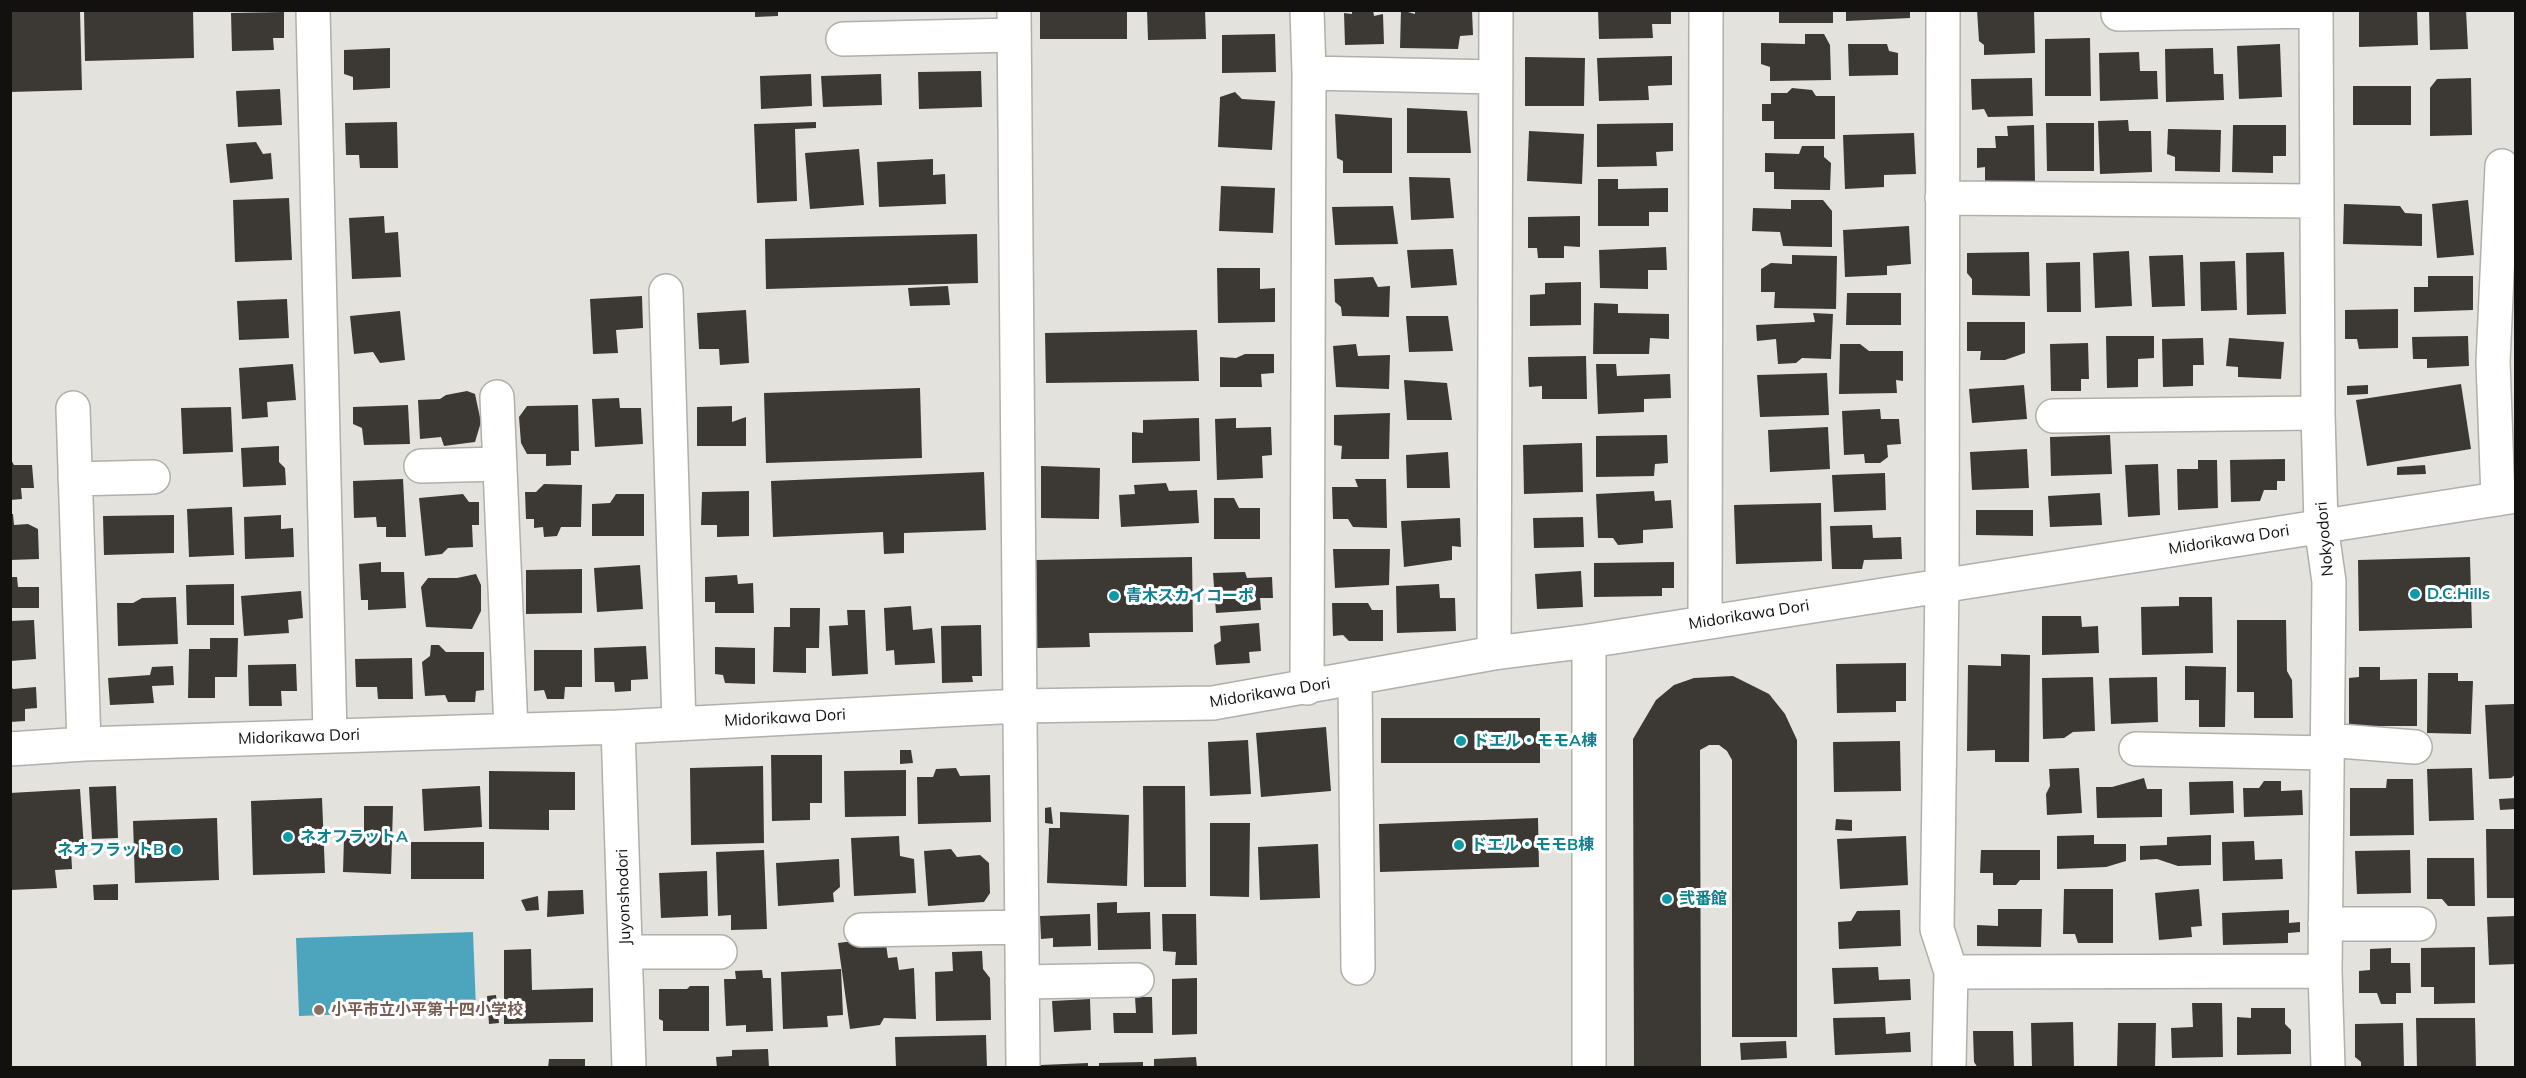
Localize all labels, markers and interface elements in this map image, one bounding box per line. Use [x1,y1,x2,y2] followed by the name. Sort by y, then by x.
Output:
[2312,501,2338,577] street label: Nokyodori
[2167,521,2291,559] street label: Midorikawa Dori
[2427,584,2490,604] place label: D.C.Hills
[1126,586,1254,606] place label: 青木スカイコーポ
[2408,587,2422,601] marker: D.C.Hills
[1107,589,1121,603] marker: 青木スカイコーポ
[1687,596,1811,634] street label: Midorikawa Dori
[1208,674,1332,712] street label: Midorikawa Dori
[724,705,846,731] street label: Midorikawa Dori
[238,725,360,749] street label: Midorikawa Dori
[1473,731,1597,751] place label: ドエル・モモA棟
[1454,734,1468,748] marker: ドエル・モモA棟
[300,827,408,847] place label: ネオフラットA
[281,830,295,844] marker: ネオフラットA
[1471,835,1594,855] place label: ドエル・モモB棟
[1452,838,1466,852] marker: ドエル・モモB棟
[57,840,164,860] place label: ネオフラットB
[169,843,183,857] marker: ネオフラットB
[613,849,635,945] street label: Juyonshodori
[1679,889,1727,909] place label: 弐番館
[1660,892,1674,906] marker: 弐番館
[331,1000,523,1020] place label: 小平市立小平第十四小学校
[312,1003,326,1017] marker: 小平市立小平第十四小学校

